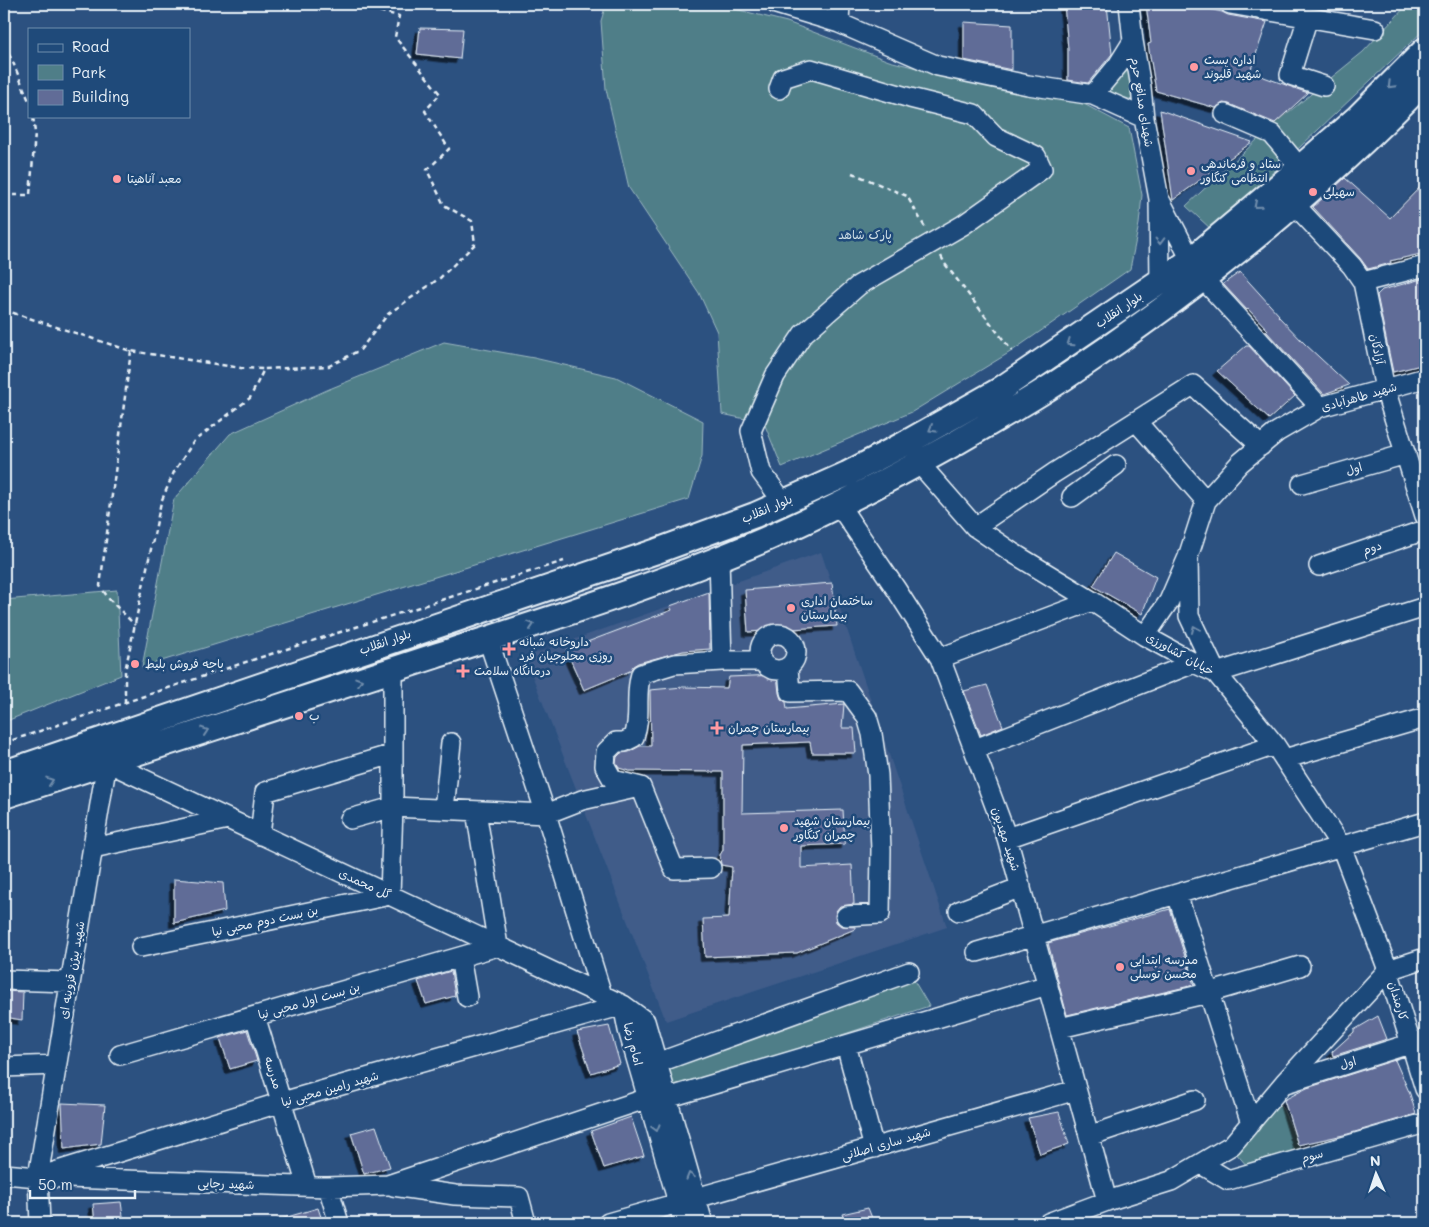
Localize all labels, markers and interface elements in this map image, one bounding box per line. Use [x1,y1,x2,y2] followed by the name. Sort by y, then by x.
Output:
[28,28,190,118] legend
[72,36,109,56] text: Road
[1204,51,1261,82] place label: اداره پست شهید قلیوند
[1126,56,1158,148] street label: شهدای مدافع حرم
[1188,61,1200,73] marker: اداره پست شهید قلیوند
[72,62,106,82] text: Park
[1387,79,1396,88] one-way arrow
[72,86,129,106] text: Building
[1200,155,1281,186] place label: ستاد و فرماندهی انتظامی کنگاور
[1185,165,1197,177] marker: ستاد و فرماندهی انتظامی کنگاور
[127,170,181,187] place label: معبد آناهیتا
[111,173,123,185] marker: معبد آناهیتا
[1323,183,1355,200] place label: سهیلی
[1307,186,1319,198] marker: سهیلی
[1254,199,1263,207] one-way arrow
[838,226,892,243] park label: پارک شاهد
[1155,237,1165,245] one-way arrow
[1092,288,1146,332] street label: بلوار انقلاب
[1367,332,1389,366] street label: آزادگان
[1066,337,1076,346] one-way arrow
[1319,378,1399,415] street label: شهید طاهرآبادی
[929,422,938,432] one-way arrow
[1343,458,1364,479] street label: اول
[739,490,795,527] street label: بلوار انقلاب
[1360,536,1384,560] street label: دوم
[801,592,873,623] place label: ساختمان اداری بیمارستان
[785,602,797,614] marker: ساختمان اداری بیمارستان
[526,621,534,631] one-way arrow
[357,625,413,658] street label: بلوار انقلاب
[1190,625,1201,634] one-way arrow
[1143,628,1217,679] street label: خیابان کشاورزی
[519,633,612,664] place label: داروخانه شبانه روزی محلوجیان فرد
[503,643,515,655] marker: داروخانه شبانه روزی محلوجیان فرد
[145,655,224,672] place label: باجه فروش بلیط
[129,658,141,670] marker: باجه فروش بلیط
[474,662,551,678] place label: درمانگاه سلامت
[456,664,470,678] marker: درمانگاه سلامت
[355,676,363,686] one-way arrow
[309,707,320,724] place label: ب
[293,710,305,722] marker: ب
[728,719,810,736] place label: بیمارستان چمران
[710,721,724,735] marker: بیمارستان چمران
[200,726,208,736] one-way arrow
[45,777,54,787] one-way arrow
[989,805,1025,873] street label: شهید مهدیون
[793,812,870,843] place label: بیمارستان شهید چمران کنگاور
[778,822,790,834] marker: بیمارستان شهید چمران کنگاور
[337,864,394,902] street label: گل محمدی
[210,901,320,941] street label: بن بست دوم محبی نیا
[55,920,88,1020] street label: شهید بیژن قزوینه ای
[1130,951,1198,982] place label: مدرسه ابتدایی محسن توسلی
[1114,961,1126,973] marker: مدرسه ابتدایی محسن توسلی
[256,978,362,1023] street label: بن بست اول محبی نیا
[1385,979,1412,1022] street label: کارمندان
[619,1020,647,1068] street label: امام رضا
[1337,1052,1358,1073] street label: اول
[261,1055,286,1091] street label: مدرسه
[279,1066,381,1111] street label: شهید رامین محبی نیا
[651,1123,661,1131] one-way arrow
[839,1123,933,1164] street label: شهید ساری اصلانی
[1299,1144,1325,1168] street label: سوم
[1352,1150,1402,1200] north arrow
[1369,1151,1381,1170] text: N
[30,1167,135,1199] scale bar
[685,1173,695,1181] one-way arrow
[38,1174,73,1194] text: 50 m
[197,1174,255,1193] street label: شهید رجایی

